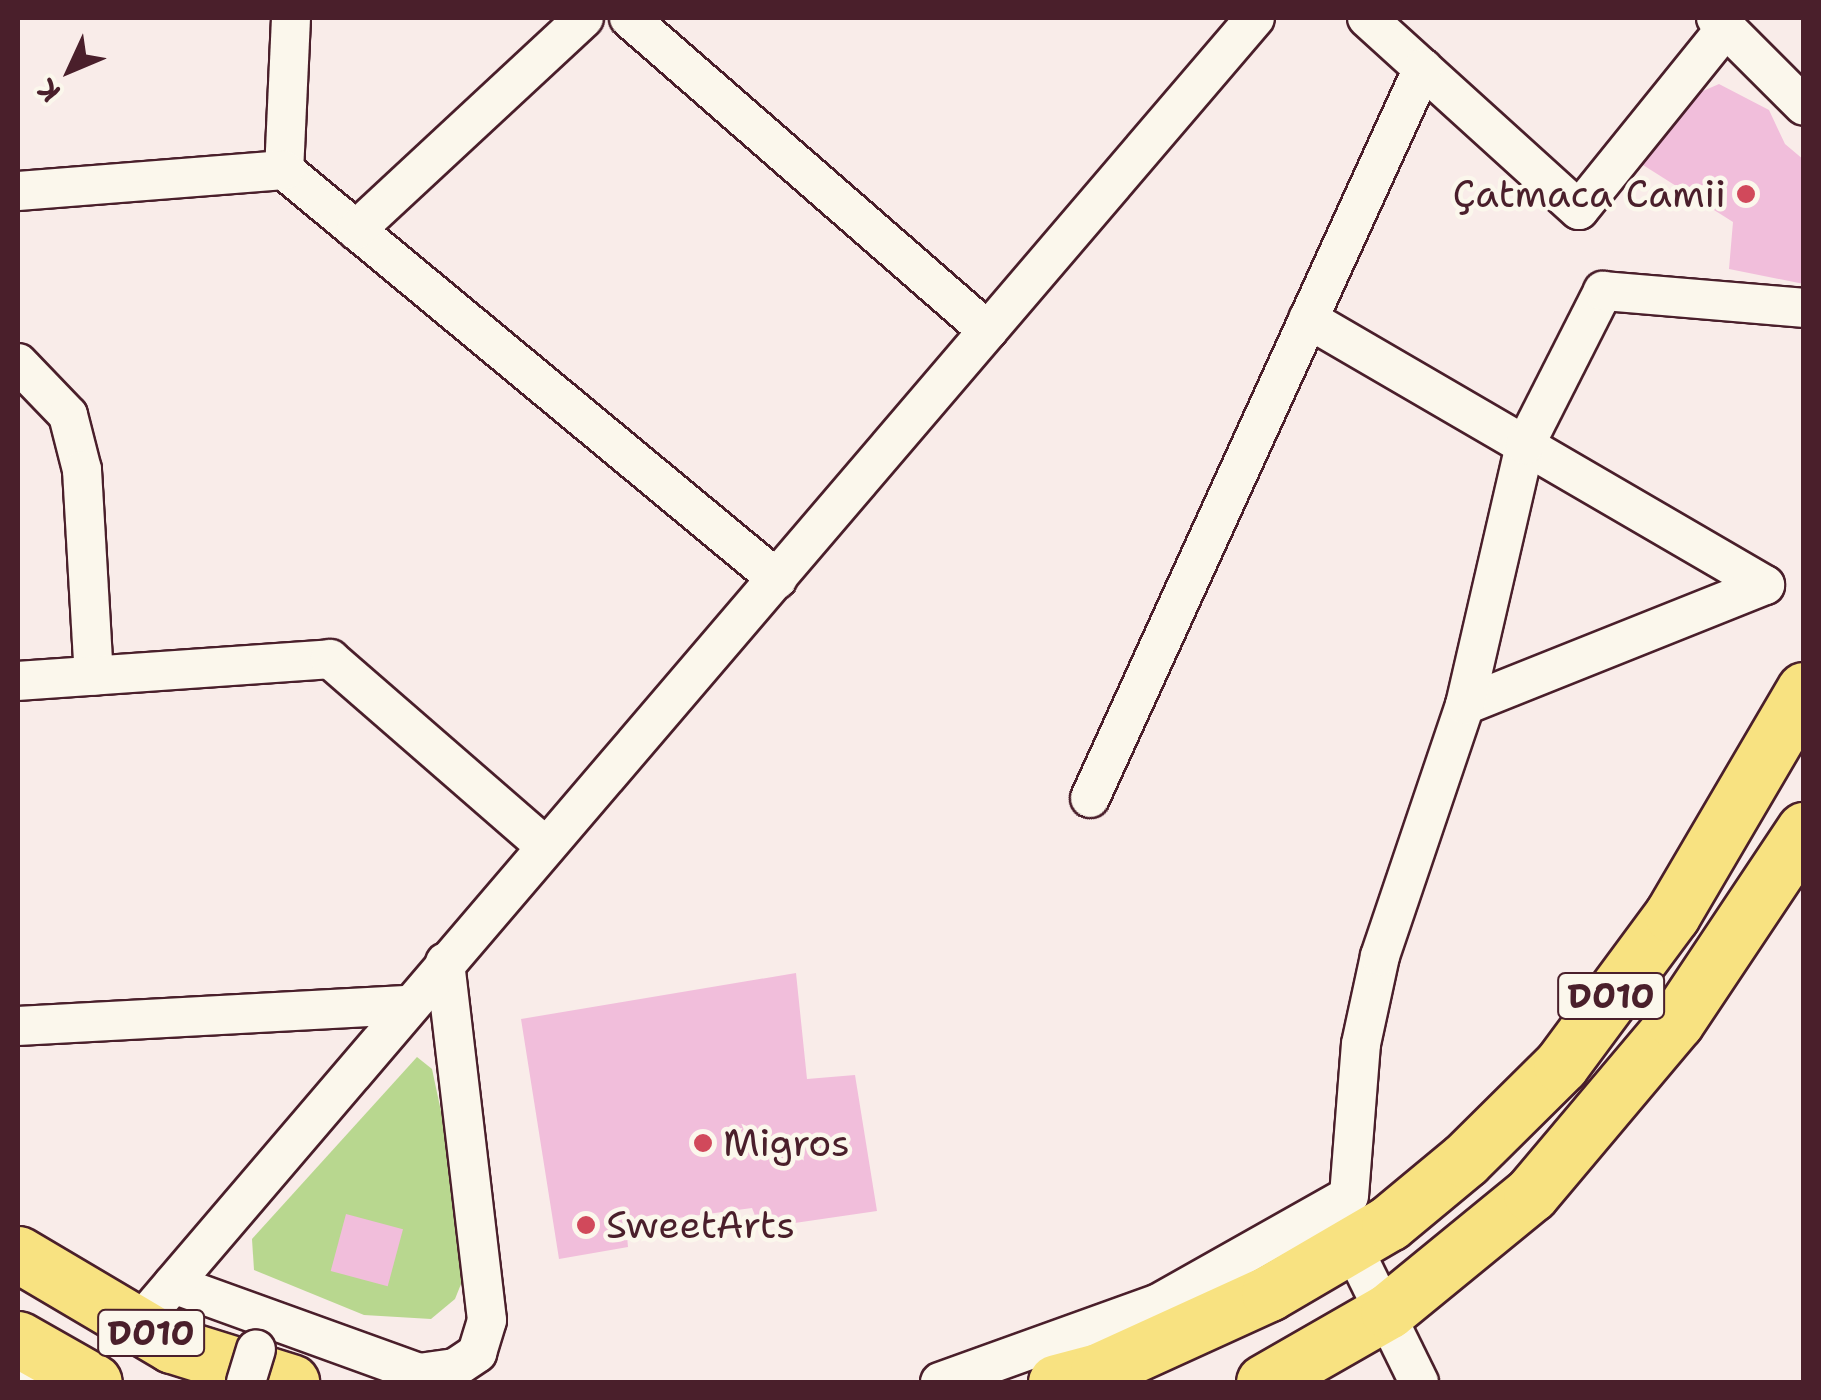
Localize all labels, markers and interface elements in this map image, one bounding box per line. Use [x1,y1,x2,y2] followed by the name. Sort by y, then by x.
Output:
[20,20,120,120] north arrow
[28,71,69,111] text: K
[1452,171,1726,217] place label: Çatmaca Camii
[1735,183,1757,205] marker: Çatmaca Camii
[1556,966,1666,1026] road number: D010
[723,1120,850,1166] place label: Migros
[692,1132,714,1154] marker: Migros
[606,1202,795,1248] place label: SweetArts
[575,1214,597,1236] marker: SweetArts
[96,1303,206,1363] road number: D010

